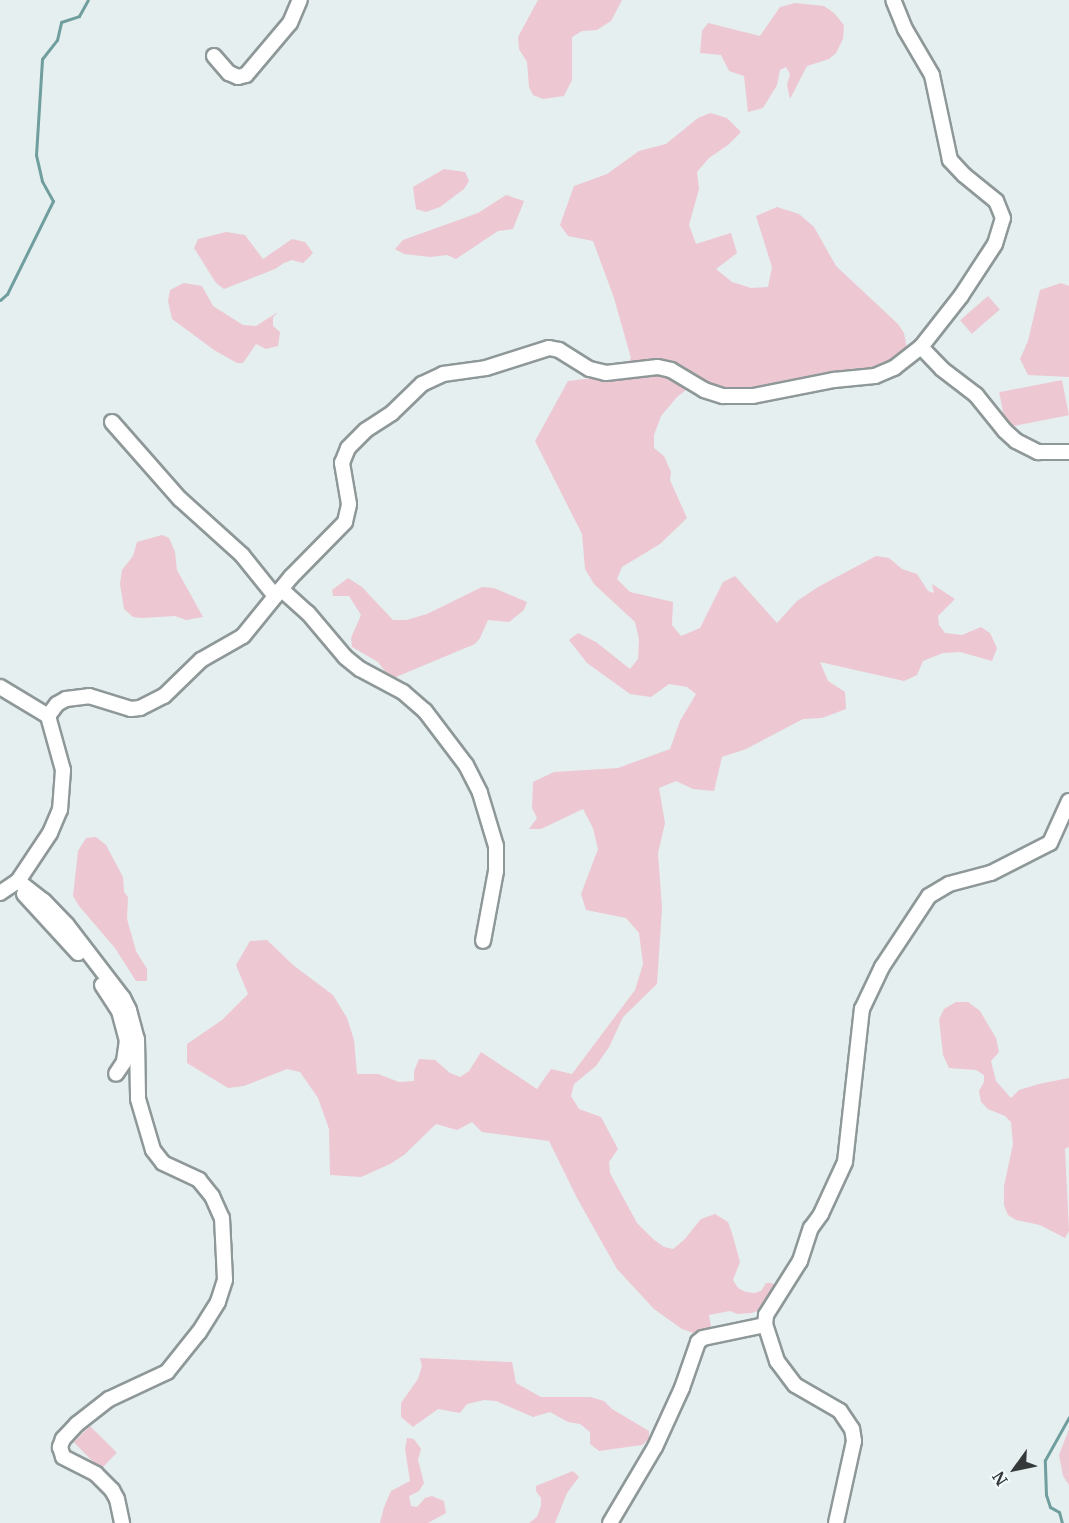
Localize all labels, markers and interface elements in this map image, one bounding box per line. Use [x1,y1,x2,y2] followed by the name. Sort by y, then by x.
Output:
[985,1439,1045,1499] north arrow
[988,1468,1012,1490] text: N

